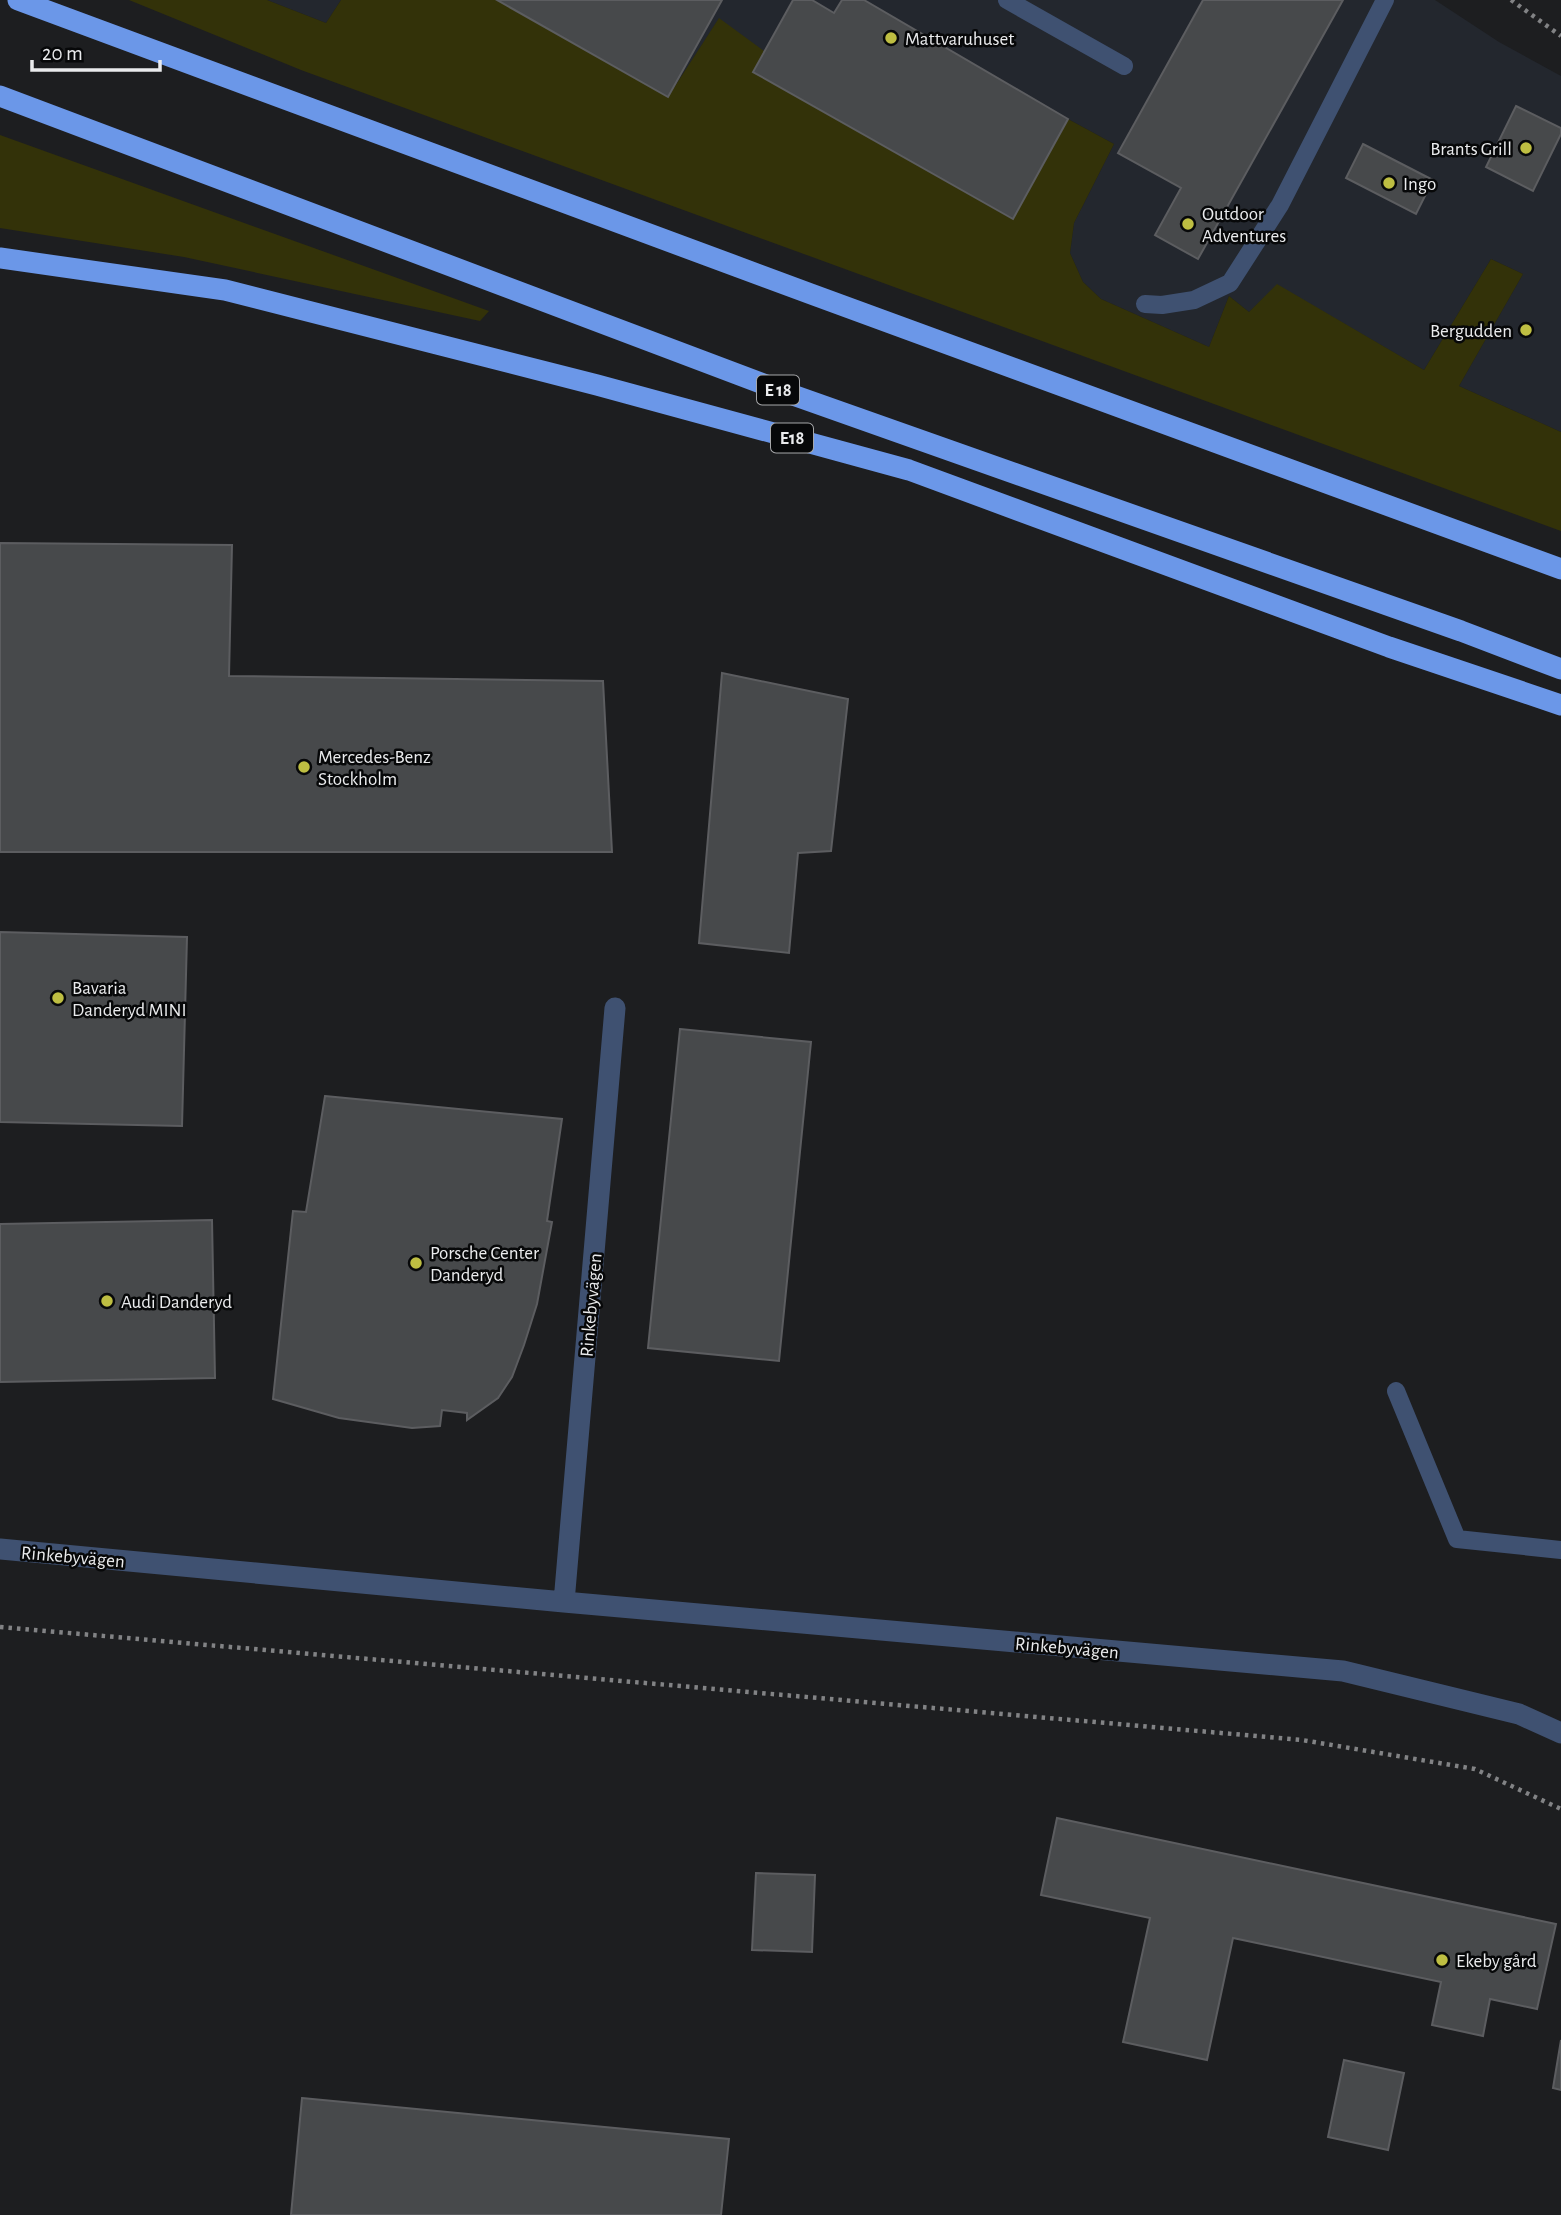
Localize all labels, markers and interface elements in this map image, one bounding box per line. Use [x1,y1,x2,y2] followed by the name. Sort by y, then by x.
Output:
[32,28,159,72] scale bar
[883,30,899,46] marker: Mattvaruhuset
[905,30,1014,49] place label: Mattvaruhuset
[42,43,83,64] text: 20 m
[1430,140,1512,159] place label: Brants Grill
[1518,140,1534,156] marker: Brants Grill
[1381,175,1397,191] marker: Ingo
[1403,175,1436,194] place label: Ingo
[1202,205,1286,246] place label: Outdoor Adventures
[1180,216,1196,232] marker: Outdoor Adventures
[1430,322,1512,341] place label: Bergudden
[1518,322,1534,338] marker: Bergudden
[757,376,799,404] road number: E 18
[771,424,813,452] road number: E18
[318,748,431,789] place label: Mercedes-Benz Stockholm
[296,759,312,775] marker: Mercedes-Benz Stockholm
[72,979,187,1020] place label: Bavaria Danderyd MINI
[50,990,66,1006] marker: Bavaria Danderyd MINI
[430,1244,539,1285] place label: Porsche Center Danderyd
[577,1252,605,1358] street label: Rinkebyvägen
[408,1255,424,1271] marker: Porsche Center Danderyd
[99,1293,115,1309] marker: Audi Danderyd
[121,1293,232,1312] place label: Audi Danderyd
[20,1543,126,1571] street label: Rinkebyvägen
[1014,1634,1120,1662] street label: Rinkebyvägen
[1434,1952,1450,1968] marker: Ekeby gård
[1456,1952,1537,1971] place label: Ekeby gård

